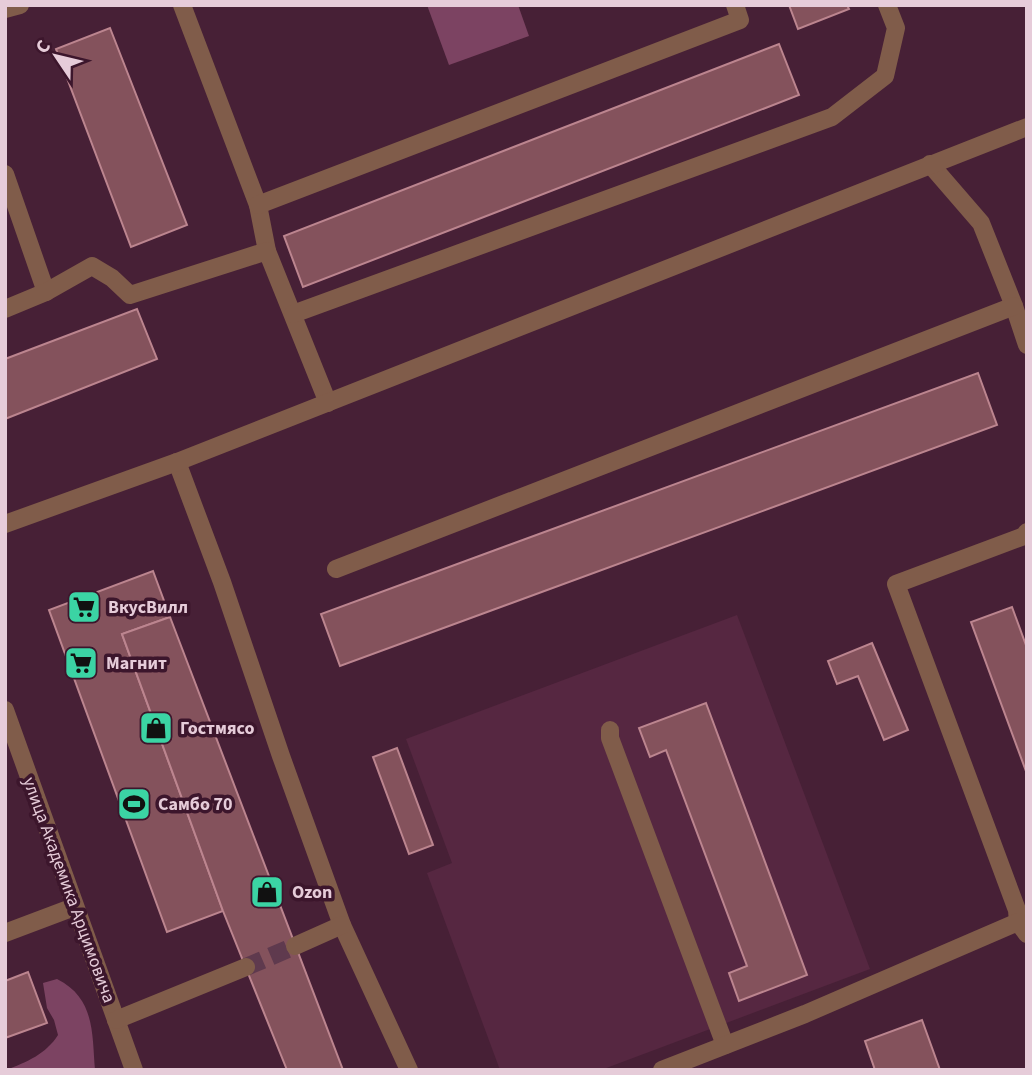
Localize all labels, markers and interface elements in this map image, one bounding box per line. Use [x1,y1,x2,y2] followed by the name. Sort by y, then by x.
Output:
[21,21,91,91] north arrow
[29,35,58,59] text: С
[65,588,103,626] supermarket icon: ВкусВилл
[108,595,188,620] place label: ВкусВилл
[62,644,100,682] supermarket icon: Магнит
[106,651,167,676] place label: Магнит
[137,709,175,747] shop icon: Гостмясо
[180,716,254,741] place label: Гостмясо
[16,774,122,1006] street label: улица Академика Арцимовича
[115,785,153,823] sports icon: Самбо 70
[158,792,233,817] place label: Самбо 70
[248,873,286,911] shop icon: Ozon
[292,880,332,905] place label: Ozon

